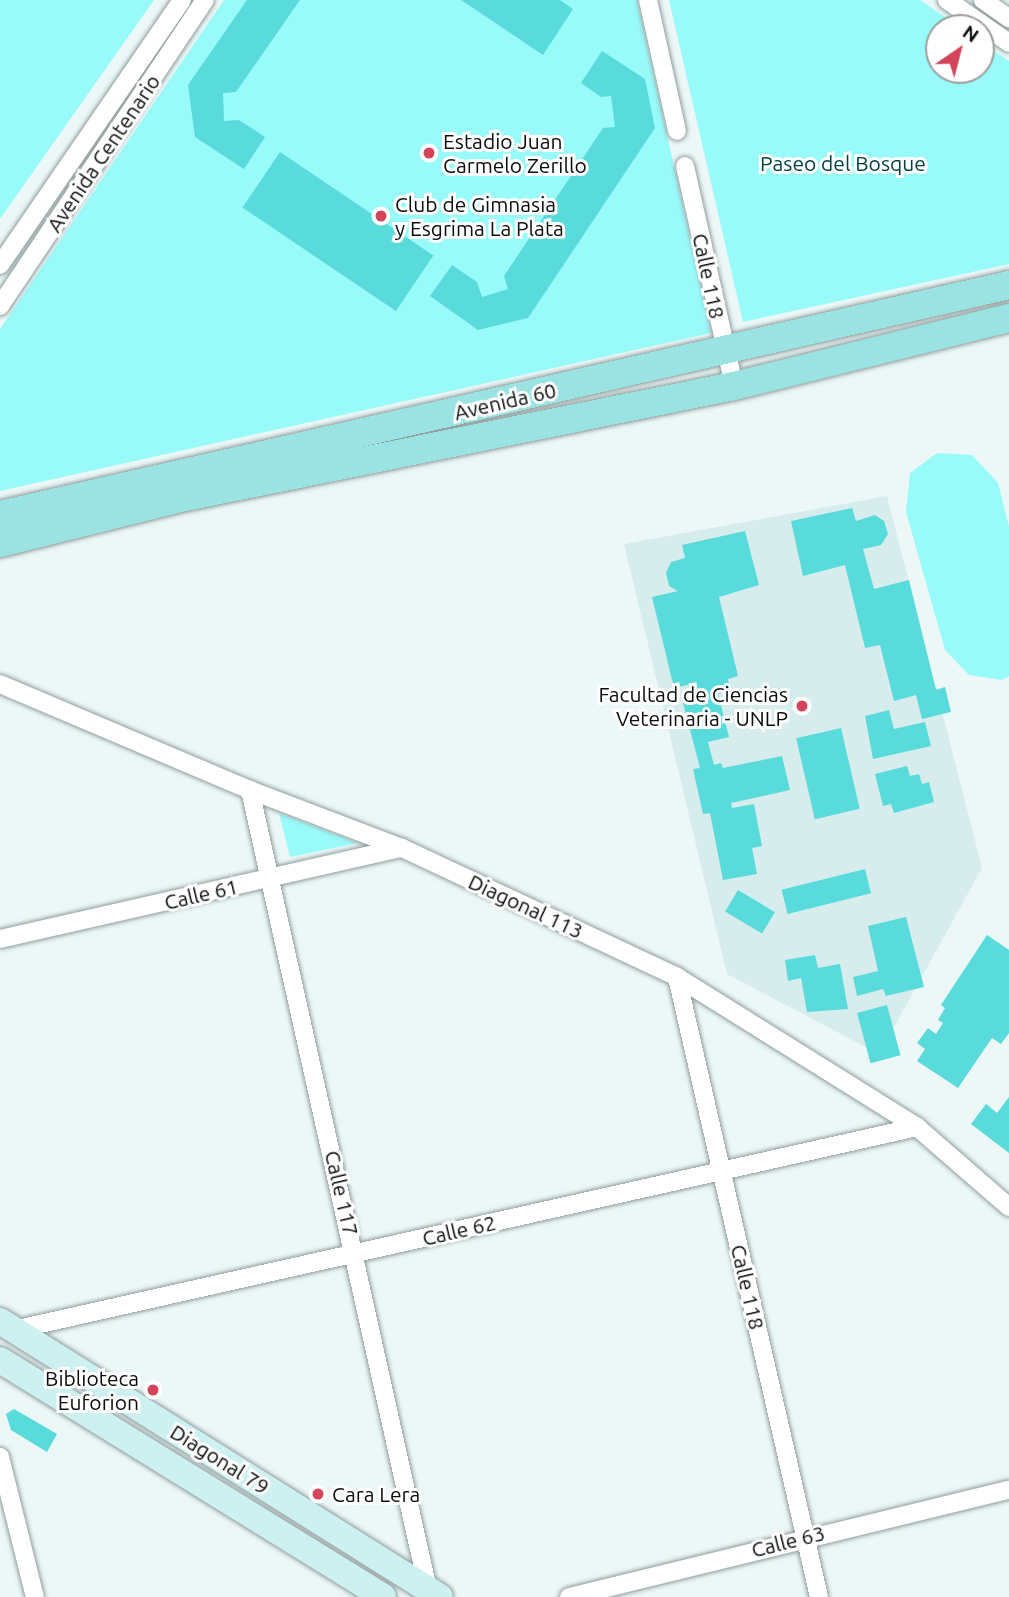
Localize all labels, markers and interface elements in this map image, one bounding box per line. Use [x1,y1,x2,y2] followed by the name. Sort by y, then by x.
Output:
[925,14,995,84] north arrow
[959,20,983,47] text: N
[41,69,165,237] street label: Avenida Centenario
[443,128,587,178] place label: Estadio Juan Carmelo Zerillo
[421,145,437,161] marker: Estadio Juan Carmelo Zerillo
[760,150,926,176] park label: Paseo del Bosque
[395,191,564,241] place label: Club de Gimnasia y Esgrima La Plata
[373,208,389,224] marker: Club de Gimnasia y Esgrima La Plata
[688,231,730,321] street label: Calle 118
[452,377,558,425] street label: Avenida 60
[599,681,788,731] place label: Facultad de Ciencias Veterinaria - UNLP
[794,698,810,714] marker: Facultad de Ciencias Veterinaria - UNLP
[465,868,587,944] street label: Diagonal 113
[162,873,240,915] street label: Calle 61
[320,1148,364,1238] street label: Calle 117
[420,1209,498,1251] street label: Calle 62
[726,1242,770,1332] street label: Calle 118
[45,1365,139,1415] place label: Biblioteca Euforion
[145,1382,161,1398] marker: Biblioteca Euforion
[166,1419,274,1499] street label: Diagonal 79
[332,1481,420,1507] place label: Cara Lera
[310,1486,326,1502] marker: Cara Lera
[749,1520,827,1562] street label: Calle 63

